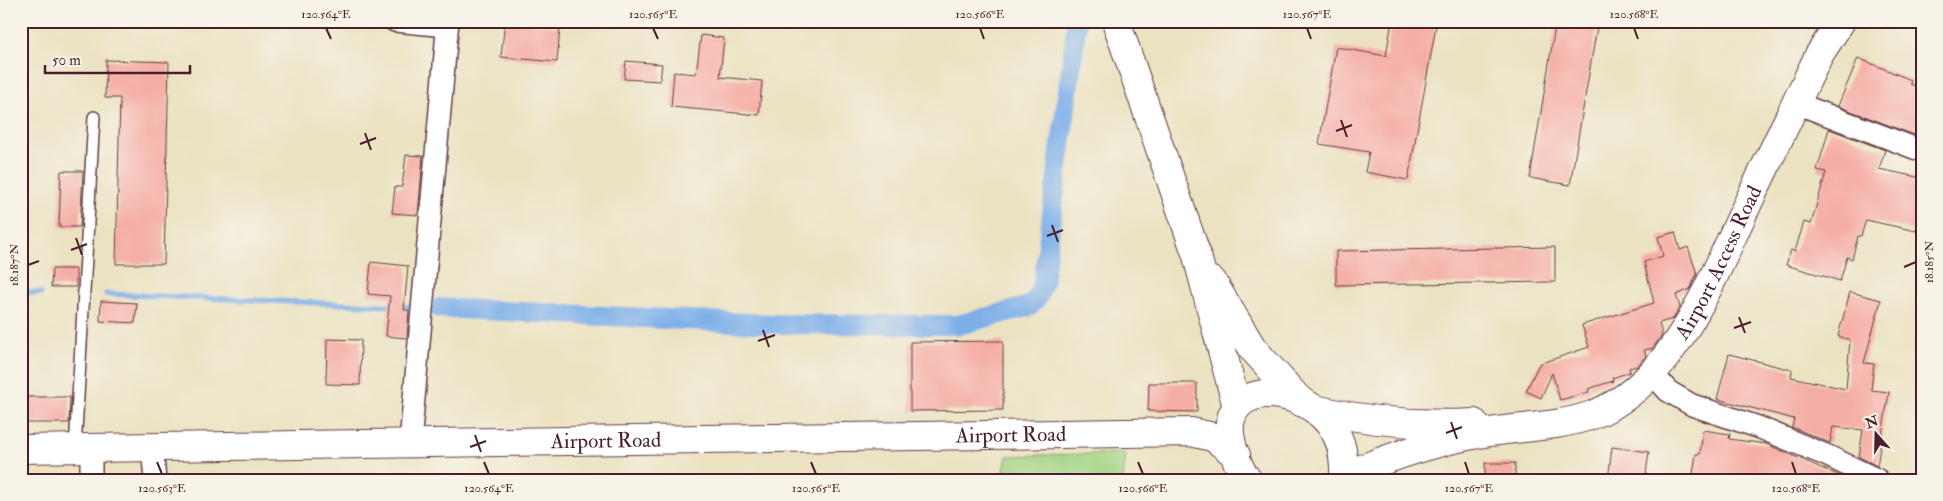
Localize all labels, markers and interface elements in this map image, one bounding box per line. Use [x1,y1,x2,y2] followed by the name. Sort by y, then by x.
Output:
[301,7,351,22] text: 120.564°E
[629,7,677,22] text: 120.565°E
[956,7,1005,22] text: 120.566°E
[1283,7,1332,22] text: 120.567°E
[1610,7,1659,22] text: 120.568°E
[45,42,190,74] scale bar
[52,51,81,70] text: 50 m
[1668,181,1769,346] street label: Airport Access Road
[1922,241,1937,283] text: 18.185°N
[7,243,22,286] text: 18.187°N
[1850,408,1900,458] north arrow
[1862,412,1881,433] text: N
[954,421,1067,449] street label: Airport Road
[549,427,662,455] street label: Airport Road
[138,481,186,496] text: 120.563°E
[464,481,514,496] text: 120.564°E
[792,481,840,496] text: 120.565°E
[1119,481,1168,496] text: 120.566°E
[1445,481,1494,496] text: 120.567°E
[1772,481,1821,496] text: 120.568°E

